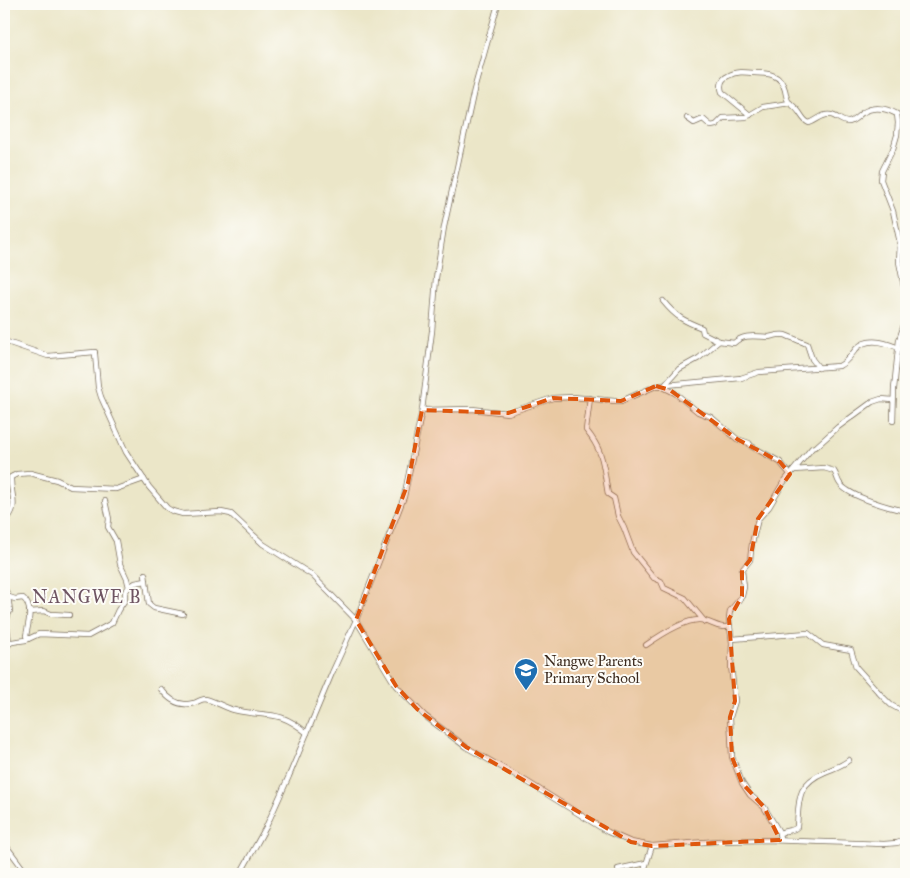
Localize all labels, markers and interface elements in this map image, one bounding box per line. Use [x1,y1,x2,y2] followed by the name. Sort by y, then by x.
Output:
[32,586,142,608] district label: NANGWE B
[544,652,642,687] place label: Nangwe Parents Primary School
[513,657,539,691] school or university icon: Nangwe Parents Primary School

